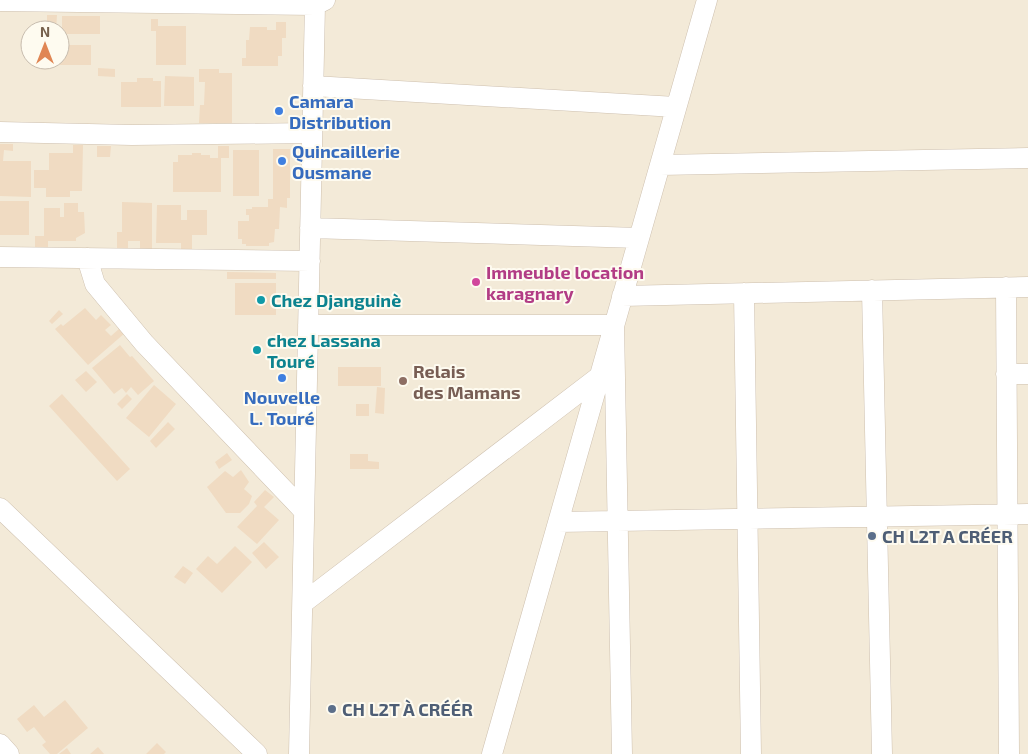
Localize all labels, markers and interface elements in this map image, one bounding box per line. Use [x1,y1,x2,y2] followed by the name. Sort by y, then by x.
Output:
[20,20,70,70] north arrow
[40,23,50,40] text: N
[289,90,391,133] place label: Camara Distribution
[273,105,285,117] marker: Camara Distribution
[292,140,400,183] place label: Quincaillerie Ousmane
[276,155,288,167] marker: Quincaillerie Ousmane
[486,261,644,304] place label: Immeuble location karagnary
[470,276,482,288] marker: Immeuble location karagnary
[271,289,401,311] place label: Chez Djanguinè
[255,294,267,306] marker: Chez Djanguinè
[267,329,381,372] place label: chez Lassana Touré
[251,344,263,356] marker: chez Lassana Touré
[413,360,521,403] place label: Relais des Mamans
[276,372,288,384] marker: Nouvelle L. Touré
[397,375,409,387] marker: Relais des Mamans
[244,386,320,429] place label: Nouvelle L. Touré
[882,525,1013,547] place label: CH L2T A CRÉER
[866,530,878,542] marker: CH L2T A CRÉER
[342,698,473,720] place label: CH L2T À CRÉÉR
[326,703,338,715] marker: CH L2T À CRÉÉR

